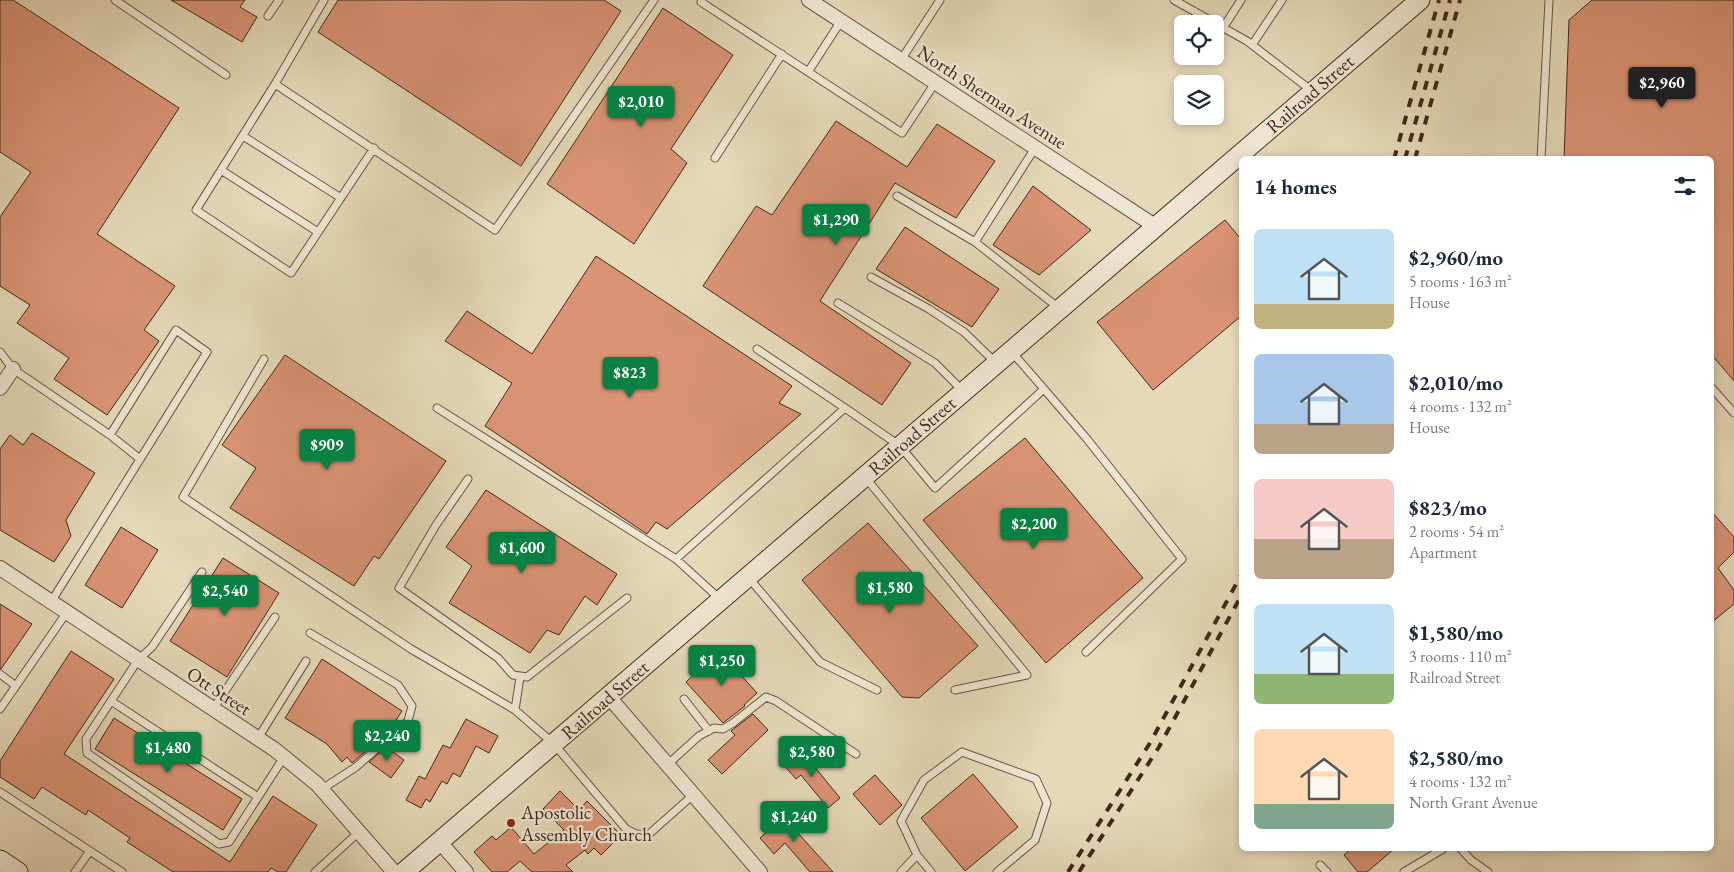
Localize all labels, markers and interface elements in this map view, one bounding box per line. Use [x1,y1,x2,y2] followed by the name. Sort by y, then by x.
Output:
[1174,15,1224,125] map controls
[1174,15,1224,65] button: locate
[912,39,1072,155] street label: North Sherman Avenue
[1261,49,1359,139] street label: Railroad Street
[1621,66,1703,109] pin: $2,960
[1639,72,1685,93] text: $2,960
[1174,75,1224,125] button: layers
[600,86,682,128] pin: $2,010
[618,91,664,112] text: $2,010
[1671,172,1699,200] icon: filters
[1254,173,1337,200] text: 14 homes
[795,204,877,246] pin: $1,290
[813,209,859,230] text: $1,290
[1409,244,1503,271] text: $2,960/mo
[1294,249,1354,309] icon: home
[1409,271,1512,292] text: 5 rooms · 163 m²
[1409,292,1450,313] text: House
[600,356,660,399] pin: $823
[614,362,646,383] text: $823
[1409,369,1503,396] text: $2,010/mo
[1294,374,1354,434] icon: home
[863,391,961,481] street label: Railroad Street
[1409,396,1512,417] text: 4 rooms · 132 m²
[1409,417,1450,438] text: House
[297,428,357,471] pin: $909
[311,434,343,455] text: $909
[1409,494,1487,521] text: $823/mo
[1294,499,1354,559] icon: home
[993,508,1075,550] pin: $2,200
[1011,513,1057,534] text: $2,200
[1409,521,1504,542] text: 2 rooms · 54 m²
[481,532,563,574] pin: $1,600
[499,537,545,558] text: $1,600
[1409,542,1477,563] text: Apartment
[849,572,931,614] pin: $1,580
[184,574,266,617] pin: $2,540
[867,577,913,598] text: $1,580
[202,580,248,601] text: $2,540
[1409,619,1503,646] text: $1,580/mo
[1294,624,1354,684] icon: home
[681,644,763,687] pin: $1,250
[1409,646,1512,667] text: 3 rooms · 110 m²
[699,650,745,671] text: $1,250
[556,655,654,745] street label: Railroad Street
[182,661,256,721] street label: Ott Street
[1409,667,1500,688] text: Railroad Street
[346,720,428,762] pin: $2,240
[364,725,410,746] text: $2,240
[127,732,209,774] pin: $1,480
[771,736,853,778] pin: $2,580
[145,737,191,758] text: $1,480
[789,741,835,762] text: $2,580
[1409,744,1503,771] text: $2,580/mo
[1294,749,1354,809] icon: home
[1409,771,1512,792] text: 4 rooms · 132 m²
[1409,792,1537,813] text: North Grant Avenue
[520,800,652,847] place label: Apostolic Assembly Church
[753,800,835,843] pin: $1,240
[771,806,817,827] text: $1,240
[505,817,517,829] marker: Apostolic Assembly Church

